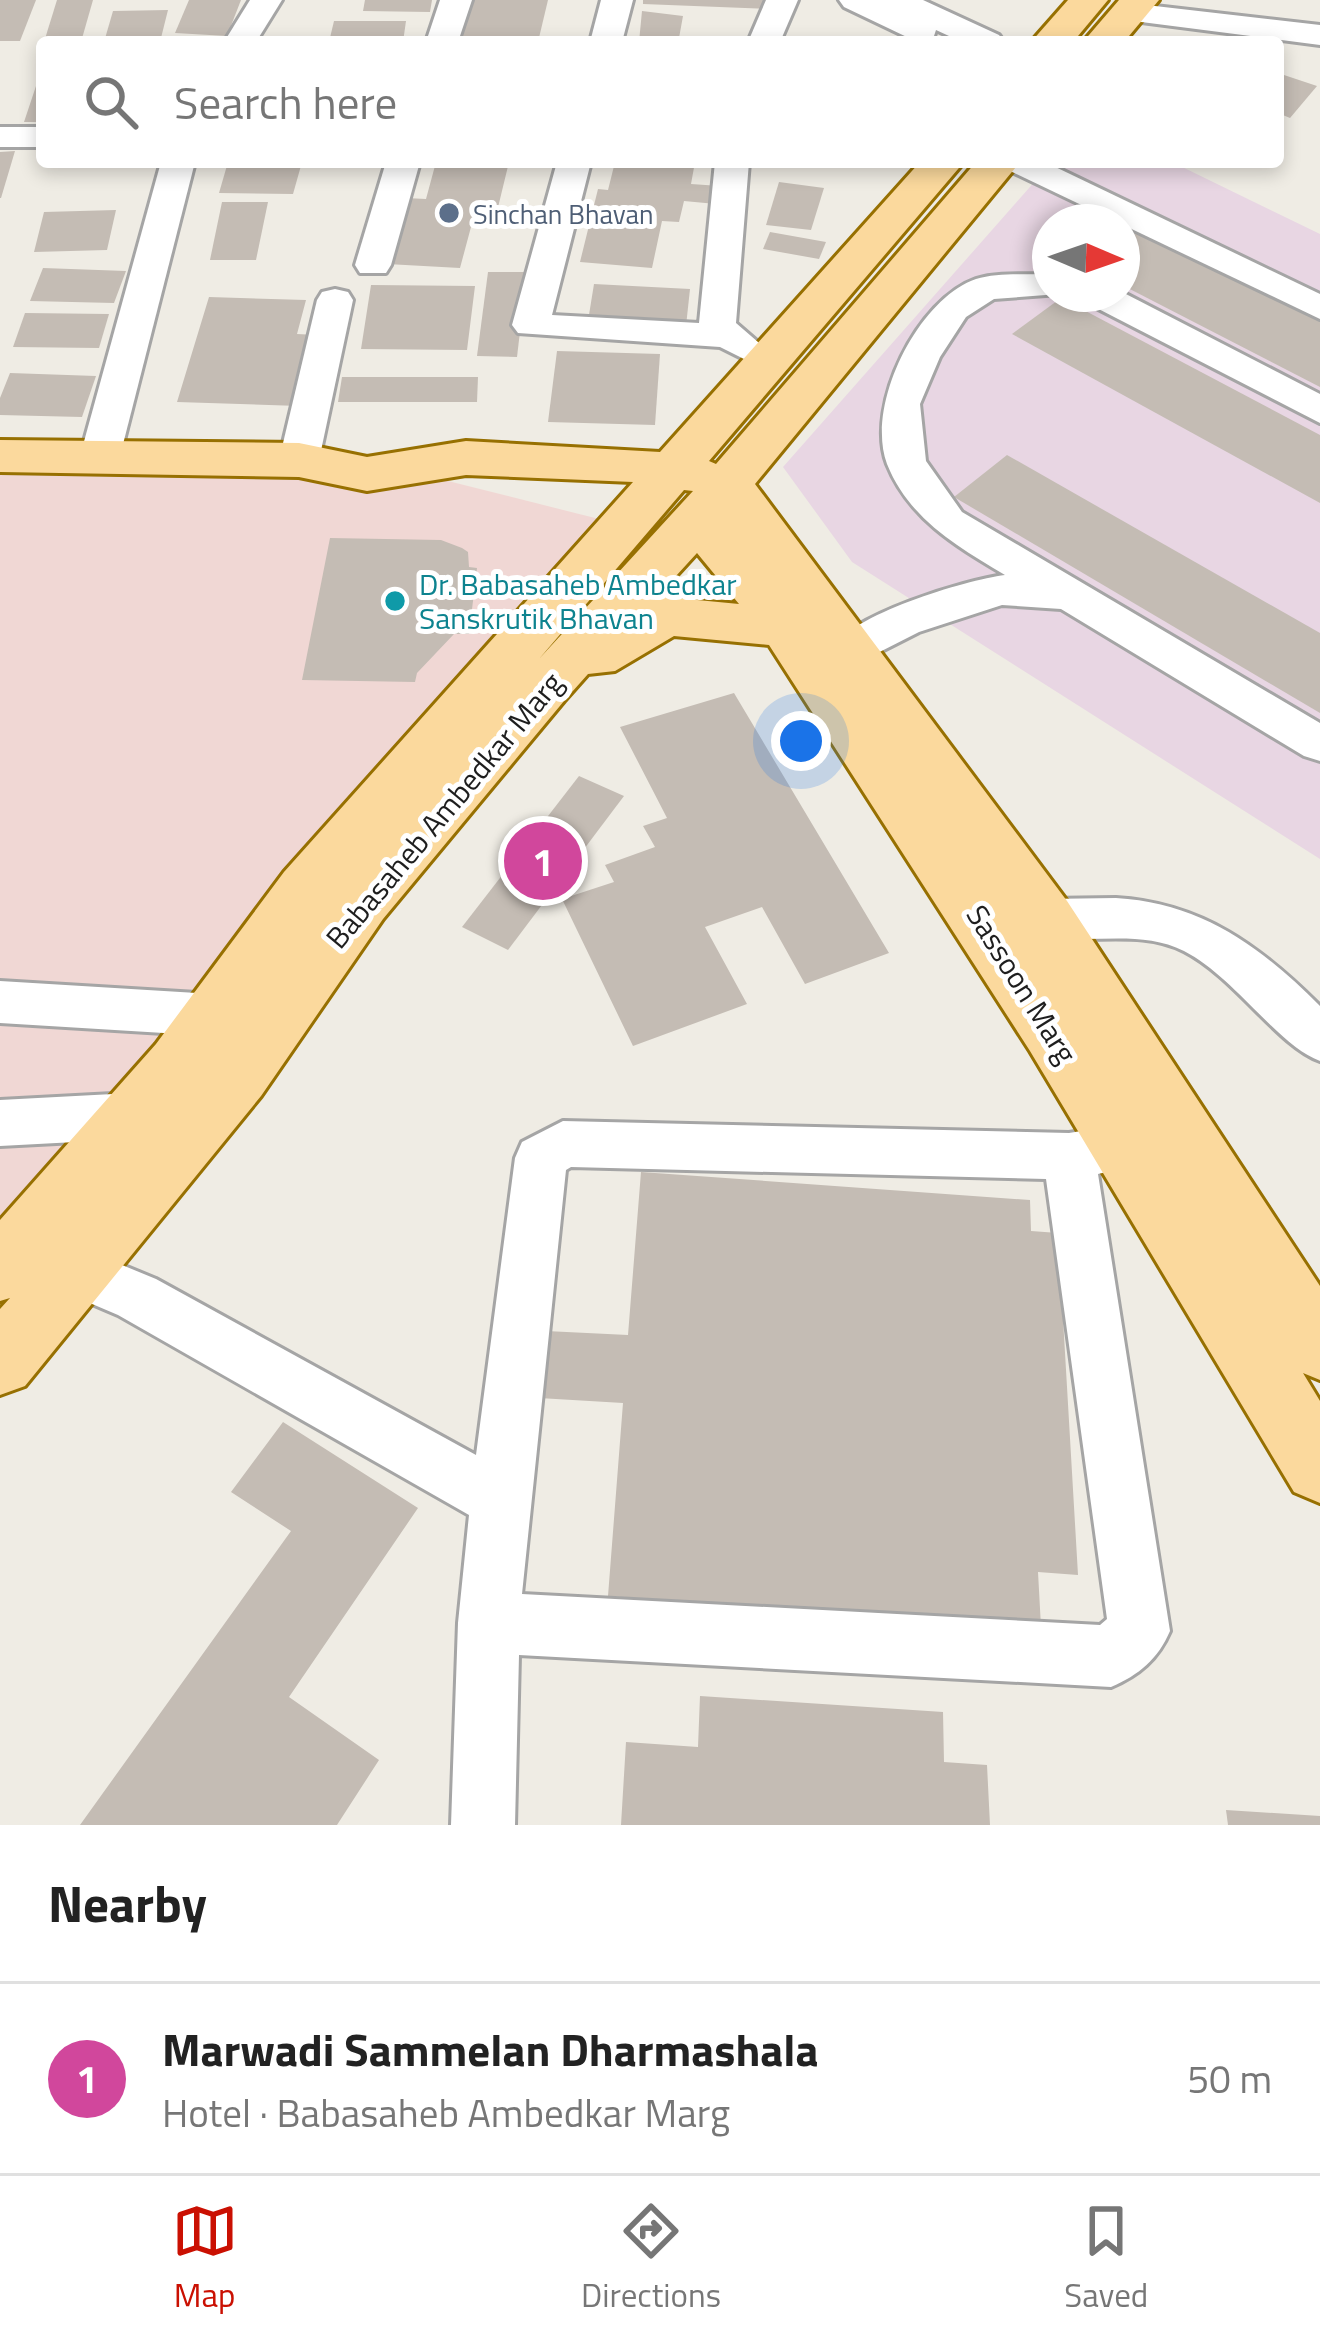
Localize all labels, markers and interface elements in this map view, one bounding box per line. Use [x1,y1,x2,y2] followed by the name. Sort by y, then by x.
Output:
[36,36,1284,168] search box
[174,68,397,136] text: Search here
[78,69,144,135] icon: search
[473,193,654,234] place label: Sinchan Bhavan
[436,200,462,226] marker: Sinchan Bhavan
[1032,204,1140,312] north arrow
[419,561,737,641] place label: Dr. Babasaheb Ambedkar Sanskrutik Bhavan
[382,588,408,614] marker: Dr. Babasaheb Ambedkar Sanskrutik Bhavan
[314,662,574,958] street label: Babasaheb Ambedkar Marg
[771,711,831,771] your location
[504,816,582,906] pin: 1
[955,896,1089,1072] street label: Sassoon Marg
[48,1864,207,1942] text: Nearby
[162,2015,819,2083] text: Marwadi Sammelan Dharmashala
[76,2049,98,2108] text: 1
[1187,2049,1272,2108] text: 50 m
[162,2083,730,2142] text: Hotel · Babasaheb Ambedkar Marg
[172,2198,238,2320] tab: Map
[581,2198,721,2320] tab: Directions
[1064,2198,1148,2320] tab: Saved

